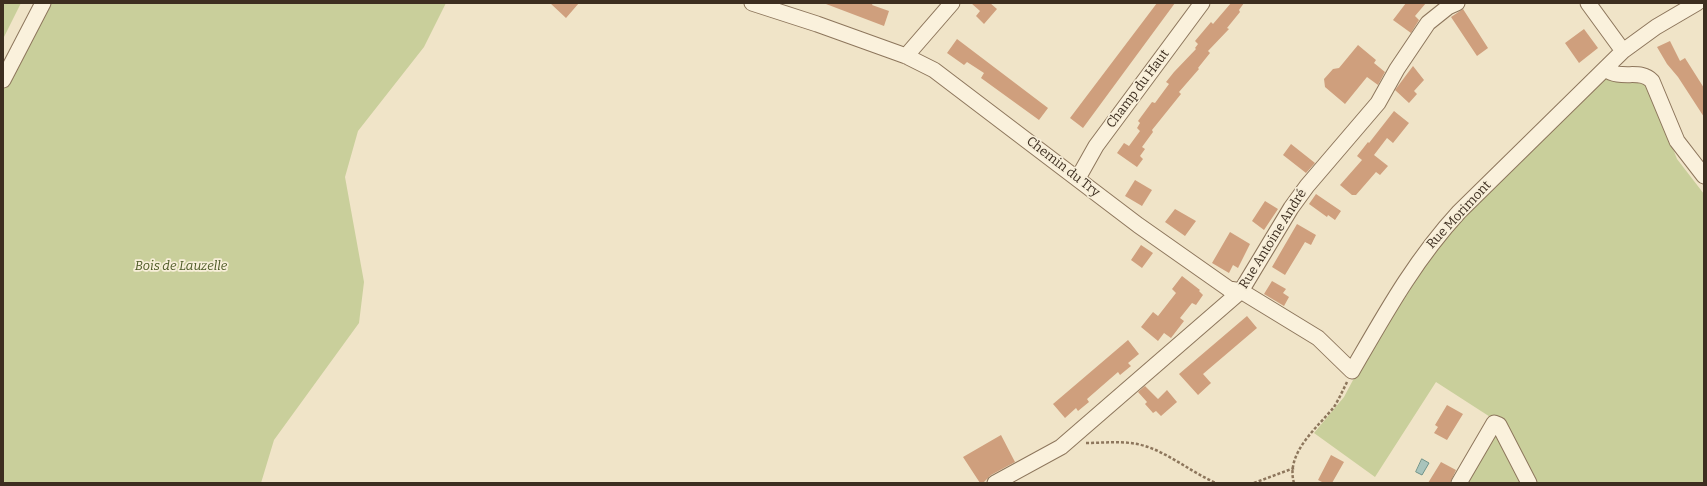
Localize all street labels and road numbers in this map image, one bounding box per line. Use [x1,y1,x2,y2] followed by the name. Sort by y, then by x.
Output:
[1103,47,1173,131] street label: Champ du Haut
[1023,134,1103,200] street label: Chemin du Try
[1424,178,1494,252] street label: Rue Morimont
[1236,186,1310,292] street label: Rue Antoine André

